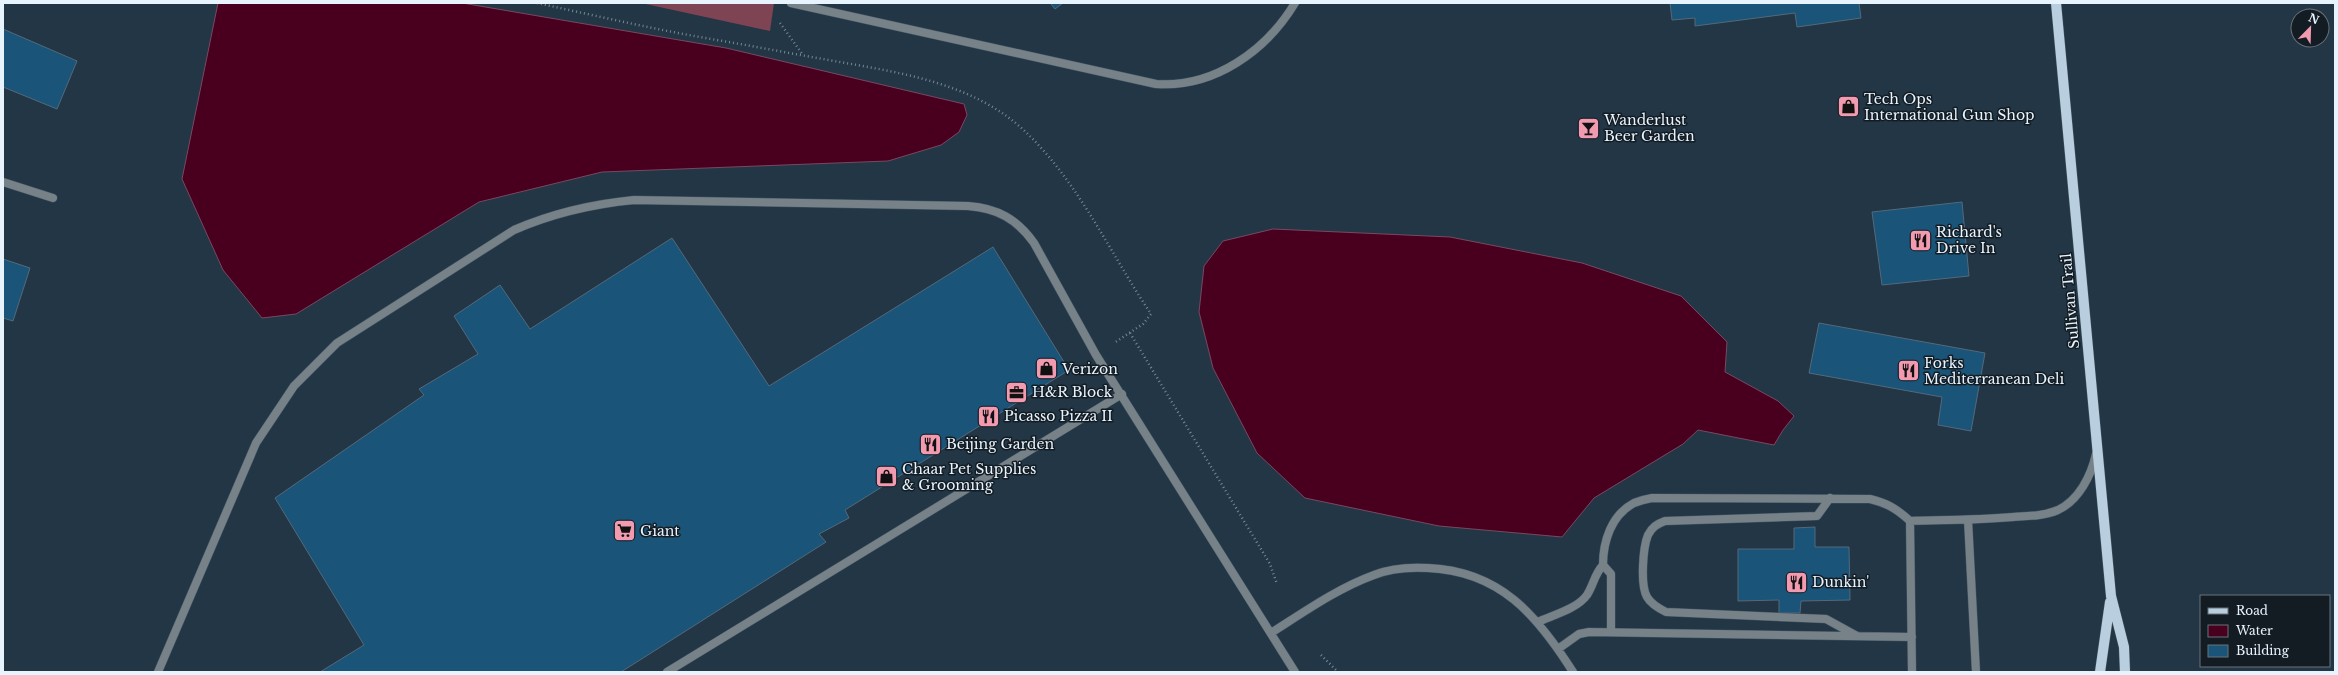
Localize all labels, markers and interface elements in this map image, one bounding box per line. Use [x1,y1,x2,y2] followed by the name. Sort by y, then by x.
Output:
[2290,8,2330,48] north arrow
[2306,10,2322,28] text: N
[1864,90,2035,124] place label: Tech Ops International Gun Shop
[1836,94,1862,120] shop icon: Tech Ops International Gun Shop
[1603,111,1695,145] place label: Wanderlust Beer Garden
[1576,115,1602,141] bar icon: Wanderlust Beer Garden
[1936,223,2002,257] place label: Richard's Drive In
[1908,227,1934,253] restaurant icon: Richard's Drive In
[2057,252,2083,349] street label: Sullivan Trail
[1924,354,2065,388] place label: Forks Mediterranean Deli
[1034,356,1060,382] shop icon: Verizon
[1895,358,1921,384] restaurant icon: Forks Mediterranean Deli
[1061,360,1118,378] place label: Verizon
[1004,379,1030,405] office icon: H&R Block
[1032,383,1113,401] place label: H&R Block
[976,403,1002,429] restaurant icon: Picasso Pizza II
[1004,407,1113,425] place label: Picasso Pizza II
[918,431,944,457] restaurant icon: Beijing Garden
[946,435,1054,453] place label: Beijing Garden
[902,460,1036,494] place label: Chaar Pet Supplies & Grooming
[874,464,900,490] shop icon: Chaar Pet Supplies & Grooming
[612,518,638,544] supermarket icon: Giant
[640,522,680,540] place label: Giant
[1783,569,1809,595] restaurant icon: Dunkin'
[1812,573,1869,591] place label: Dunkin'
[2200,595,2330,667] legend
[2236,603,2268,618] text: Road
[2235,623,2273,638] text: Water
[2236,643,2290,658] text: Building

